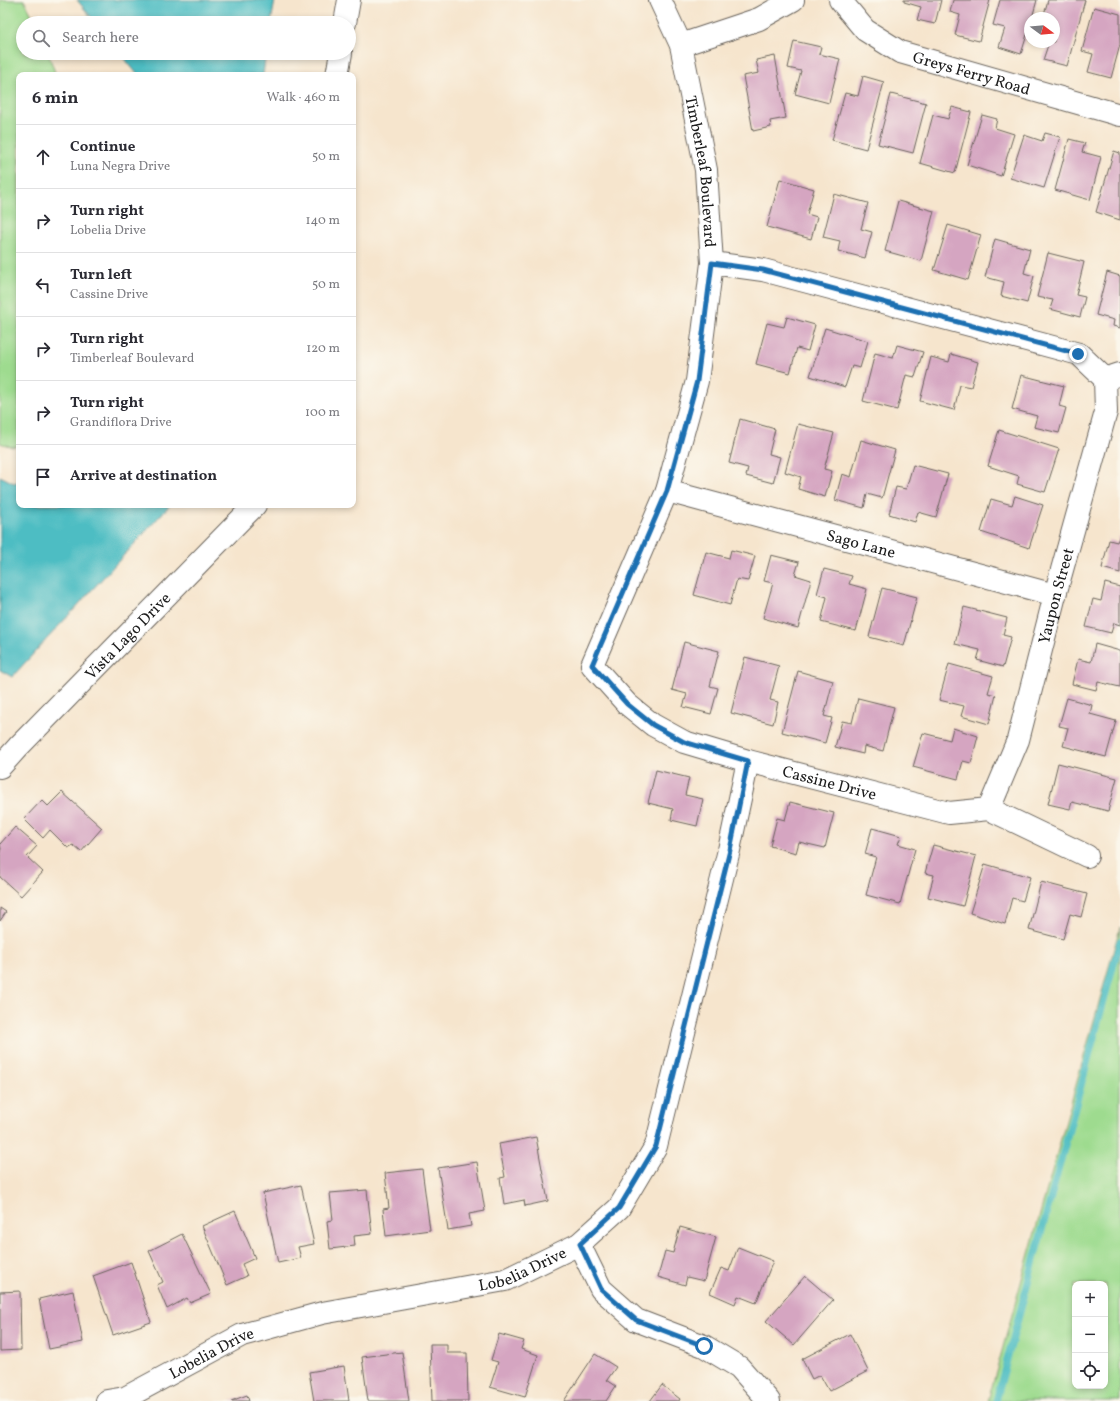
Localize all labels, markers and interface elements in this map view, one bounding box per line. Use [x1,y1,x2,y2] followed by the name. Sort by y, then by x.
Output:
[1024,12,1060,48] north arrow
[16,16,356,60] search box
[30,27,52,49] icon: search
[62,28,139,49] text: Search here
[910,47,1033,102] street label: Greys Ferry Road
[32,87,78,110] text: 6 min
[267,89,340,107] text: Walk · 460 m
[678,94,720,248] street label: Timberleaf Boulevard
[70,137,135,158] text: Continue
[32,146,54,168] icon: ahead
[312,148,340,166] text: 50 m
[70,158,170,176] text: Luna Negra Drive
[70,201,144,222] text: Turn right
[32,210,54,232] icon: right
[306,212,340,230] text: 140 m
[70,222,146,240] text: Lobelia Drive
[70,265,132,286] text: Turn left
[32,274,54,296] icon: left
[312,276,340,294] text: 50 m
[70,286,148,304] text: Cassine Drive
[70,329,144,350] text: Turn right
[32,338,54,360] icon: right
[306,340,340,358] text: 120 m
[1069,345,1087,363] route end
[70,350,194,368] text: Timberleaf Boulevard
[70,393,144,414] text: Turn right
[32,402,54,424] icon: right
[305,404,340,422] text: 100 m
[70,414,172,432] text: Grandiflora Drive
[32,466,54,488] icon: arrive
[70,466,217,487] text: Arrive at destination
[824,525,898,565] street label: Sago Lane
[1034,545,1081,646] street label: Yaupon Street
[81,588,177,686] street label: Vista Lago Drive
[780,761,879,807] street label: Cassine Drive
[477,1243,571,1298] street label: Lobelia Drive
[1072,1281,1108,1389] map controls
[1072,1281,1108,1317] button: +
[1072,1317,1108,1353] button: −
[166,1323,257,1385] street label: Lobelia Drive
[695,1337,713,1355] route start
[1072,1353,1108,1389] button: locate

